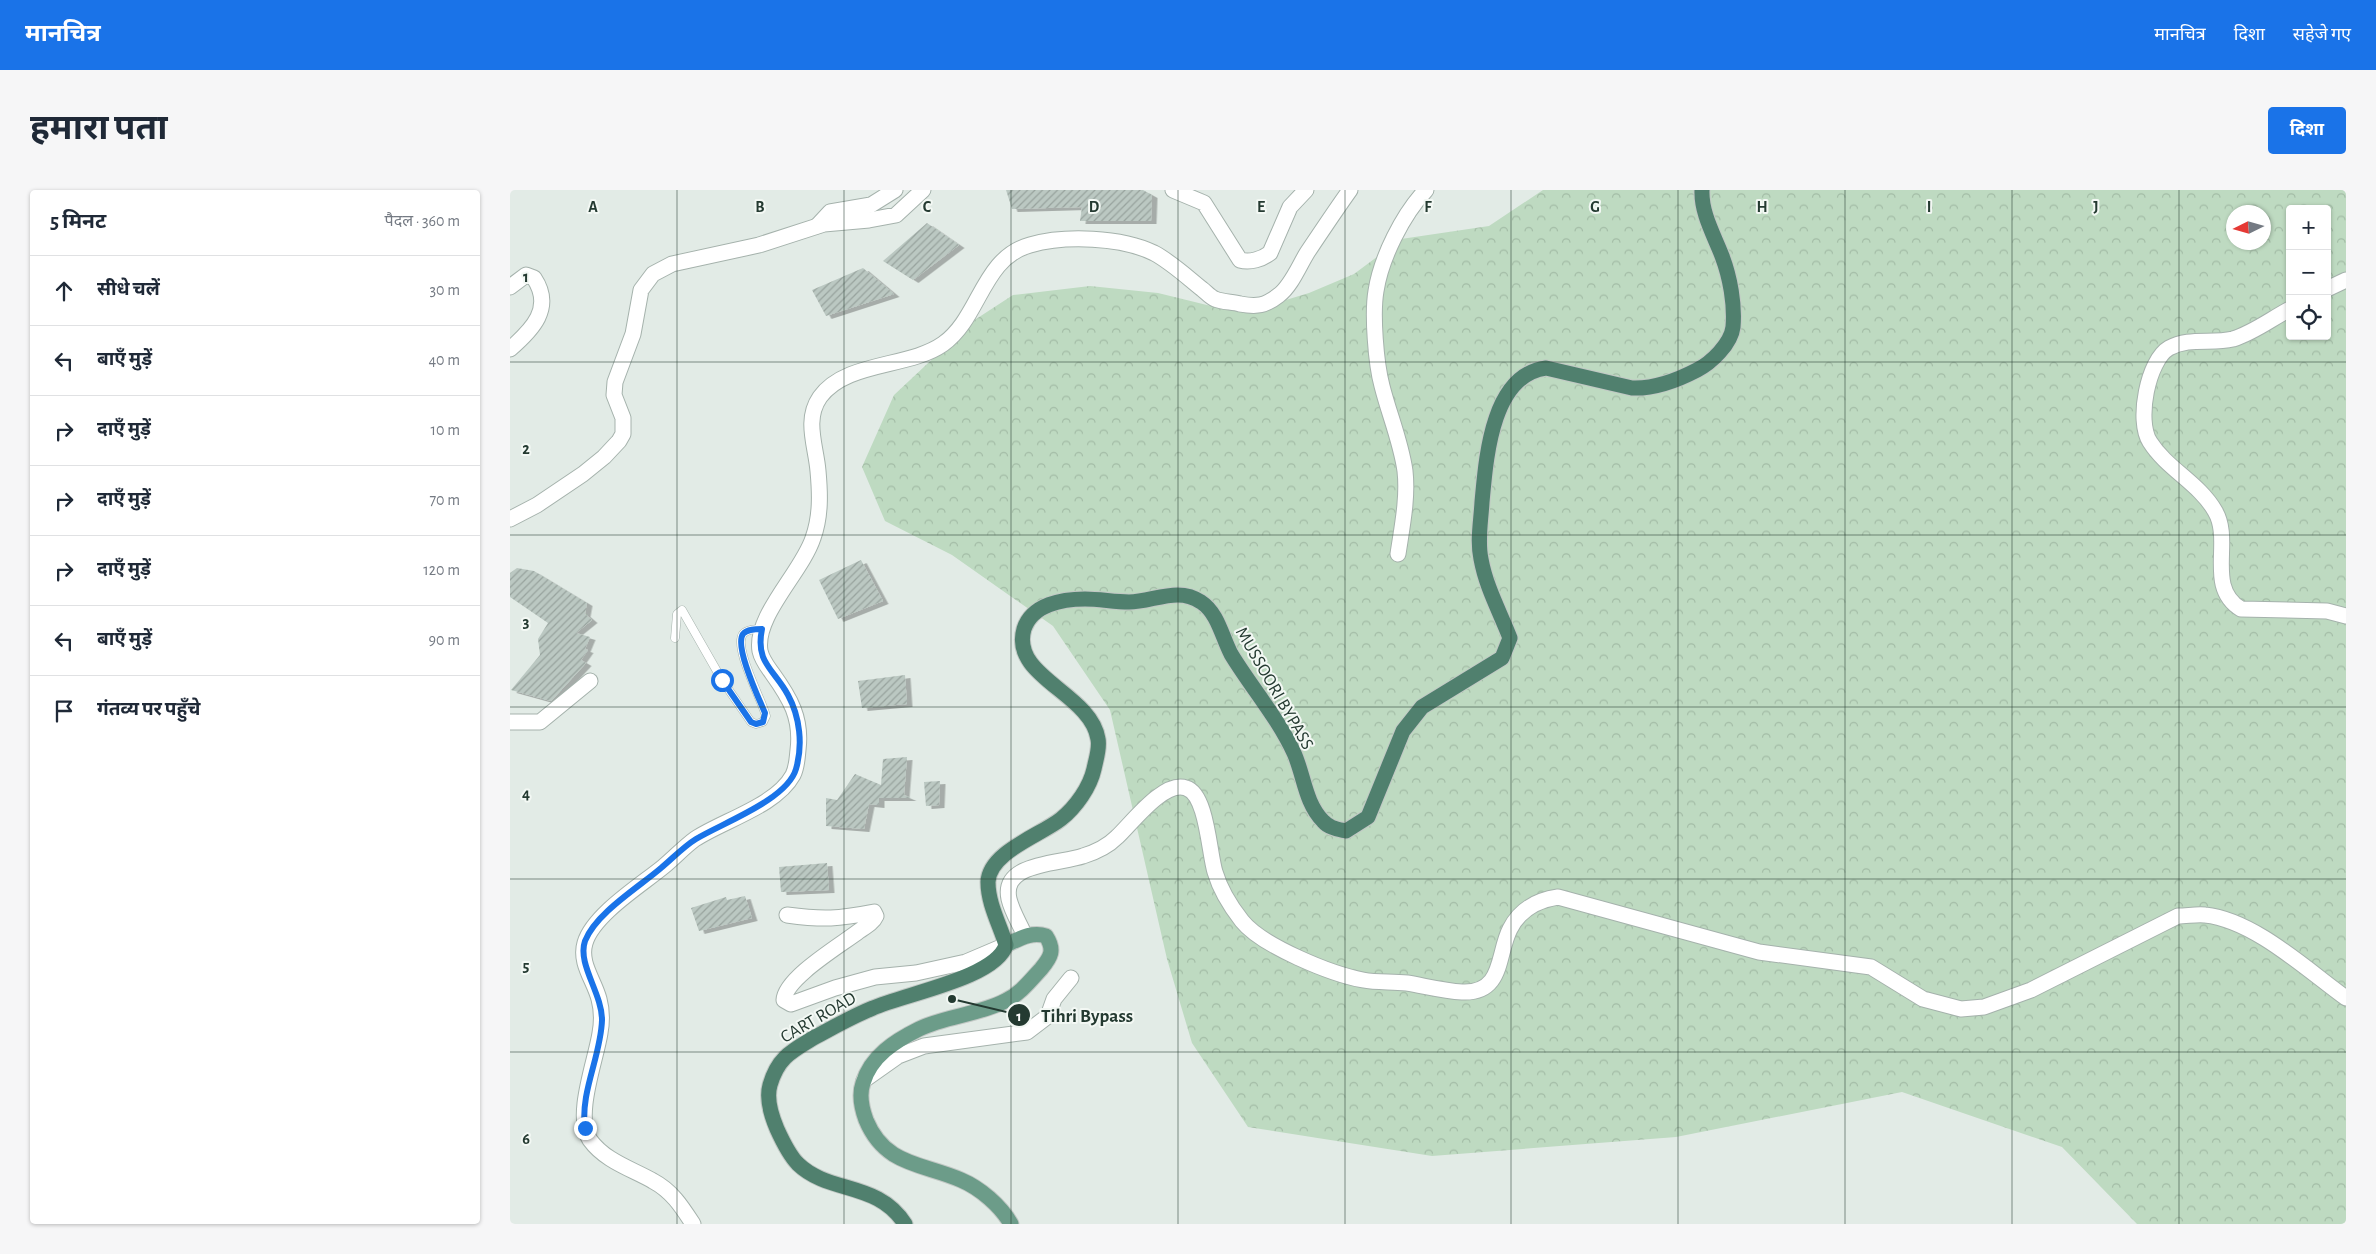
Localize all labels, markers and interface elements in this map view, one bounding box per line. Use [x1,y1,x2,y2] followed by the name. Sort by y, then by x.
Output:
[25,22,101,46] text: मानचित्र
[2154,26,2206,44] text: मानचित्र
[2234,26,2265,44] text: दिशा
[2293,26,2351,44] text: सहेजे गए
[2268,107,2346,154] button: दिशा
[30,111,167,146] text: हमारा पता
[588,199,598,215] text: A
[755,199,765,215] text: B
[923,199,932,215] text: C
[1089,199,1100,215] text: D
[1257,199,1265,215] text: E
[1424,199,1432,215] text: F
[1590,199,1600,215] text: G
[1756,199,1768,215] text: H
[1927,199,1931,215] text: I
[2093,199,2099,215] text: J
[2226,205,2271,250] north arrow
[2286,205,2331,340] map controls
[2286,205,2331,250] button: +
[50,211,106,232] text: 5 मिनट
[385,213,460,229] text: पैदल · 360 m
[2286,250,2331,295] button: −
[523,269,529,285] text: 1
[50,277,78,305] icon: ahead
[97,280,160,299] text: सीधे चलें
[430,282,460,298] text: 30 m
[2286,295,2331,340] button: locate
[50,347,78,375] icon: left
[97,350,152,369] text: बाएँ मुड़ें
[428,352,460,368] text: 40 m
[50,417,78,445] icon: right
[97,420,151,439] text: दाएँ मुड़ें
[431,422,460,438] text: 10 m
[522,441,530,457] text: 2
[50,487,78,515] icon: right
[97,490,151,509] text: दाएँ मुड़ें
[429,492,460,508] text: 70 m
[50,557,78,585] icon: right
[97,560,151,579] text: दाएँ मुड़ें
[423,562,460,578] text: 120 m
[523,614,530,630] text: 3
[1232,624,1316,753] street label: MUSSOORI BYPASS
[50,627,78,655] icon: left
[97,630,152,649] text: बाएँ मुड़ें
[429,632,460,648] text: 90 m
[711,669,734,692] route start
[50,697,78,725] icon: arrive
[97,700,200,719] text: गंतव्य पर पहुँचे
[522,786,530,802] text: 4
[523,958,530,974] text: 5
[778,989,859,1047] street label: CART ROAD
[1006,998,1143,1032] callout: Tihri Bypass
[1041,1007,1133,1026] text: Tihri Bypass
[1016,1009,1022,1024] text: 1
[574,1117,597,1140] route end
[522,1131,530,1147] text: 6

